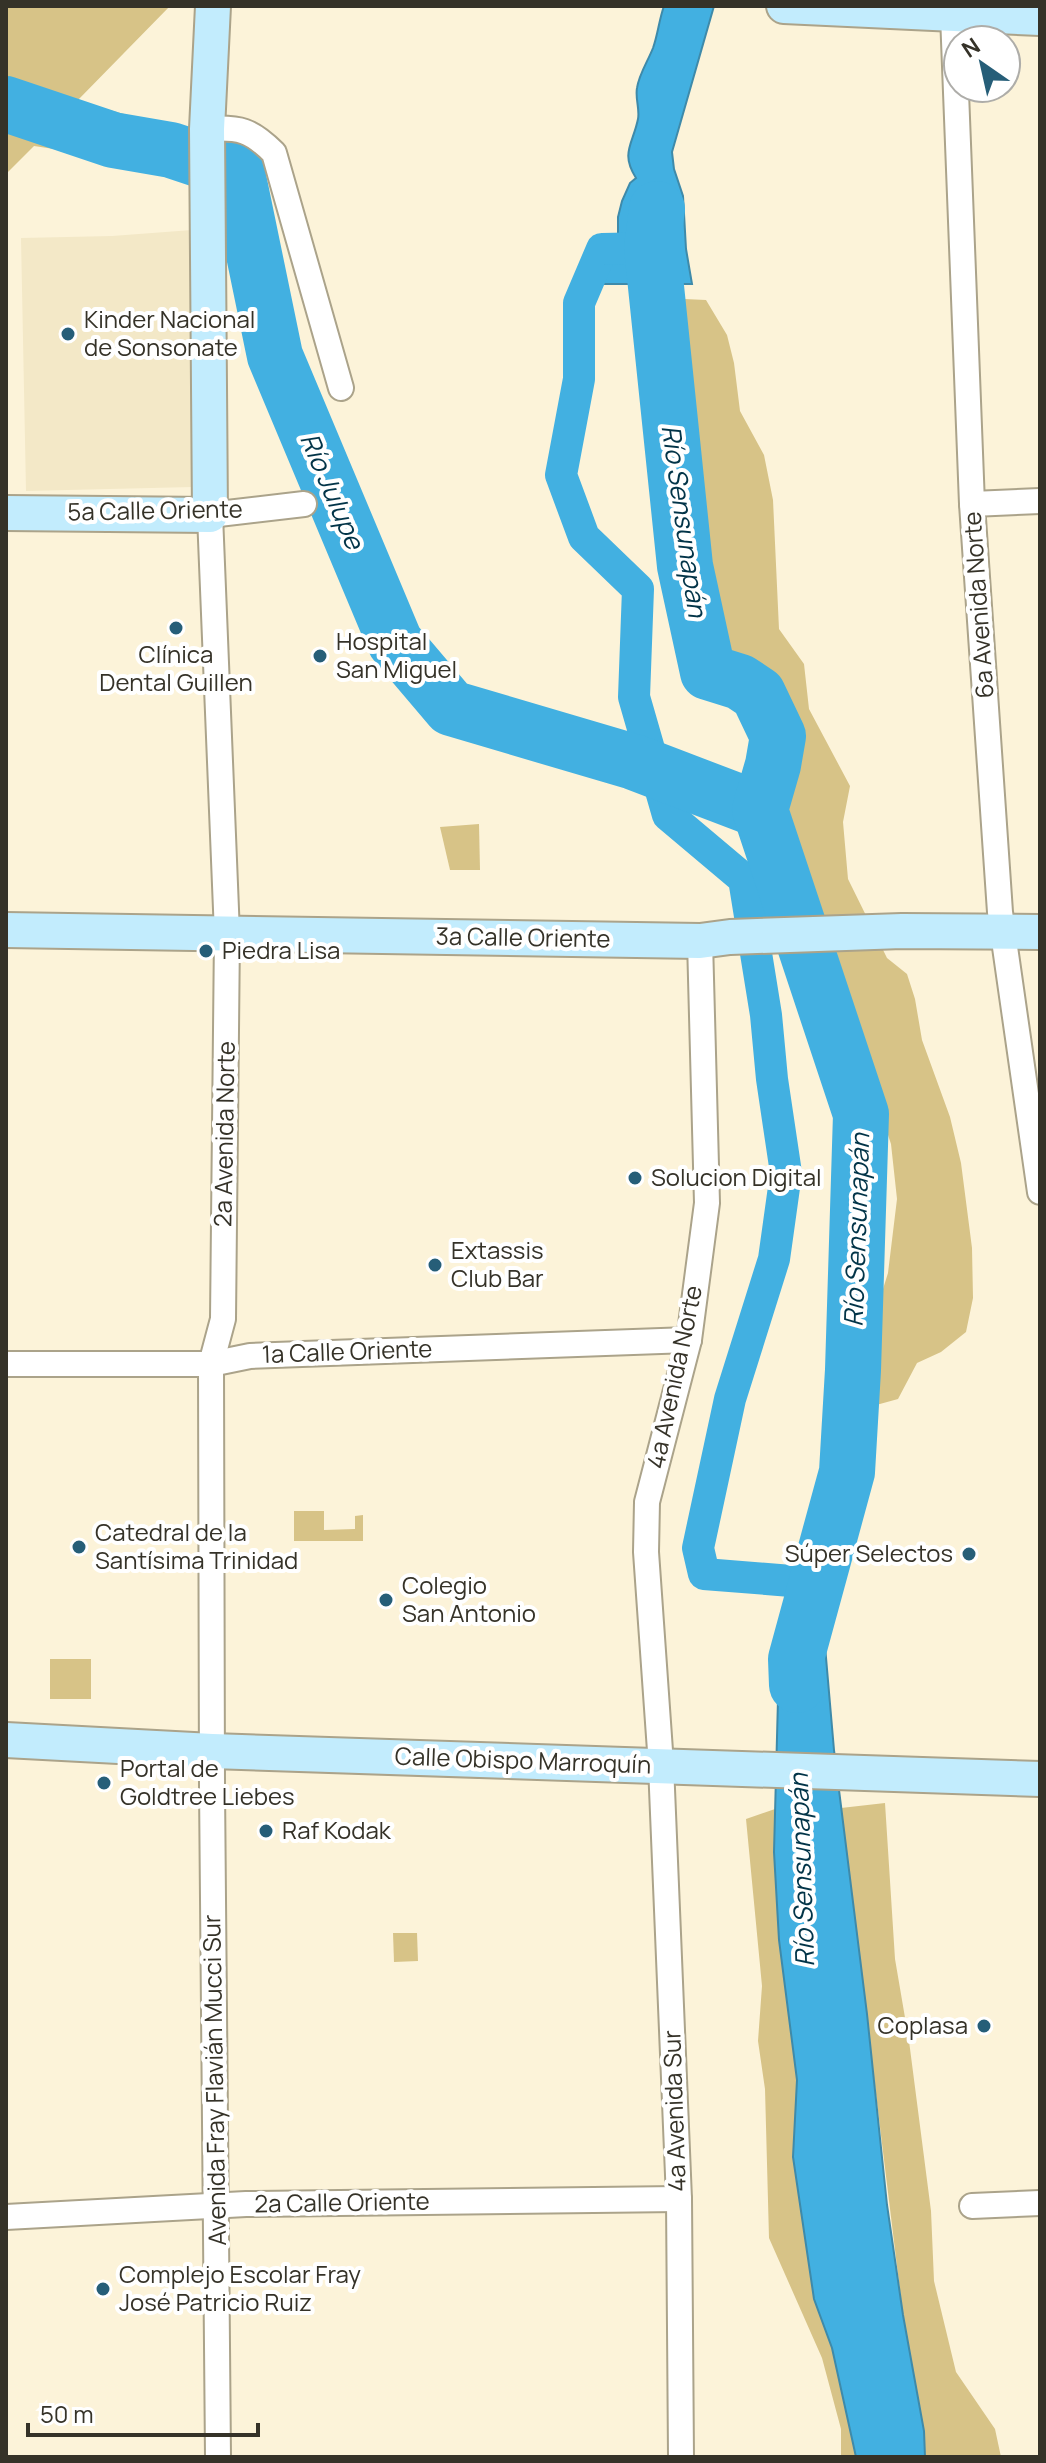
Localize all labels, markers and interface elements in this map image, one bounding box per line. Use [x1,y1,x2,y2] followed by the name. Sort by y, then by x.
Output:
[942,24,1022,104] north arrow
[956,31,986,64] text: N
[84,302,255,363] place label: Kinder Nacional de Sonsonate
[59,325,77,343] marker: Kinder Nacional de Sonsonate
[654,423,717,621] water label: Río Sensunapán
[292,427,374,556] water label: Río Julupe
[67,491,243,528] street label: 5a Calle Oriente
[955,511,1000,700] street label: 6a Avenida Norte
[167,619,185,637] marker: Clínica Dental Guillen
[336,624,457,685] place label: Hospital San Miguel
[99,637,253,698] place label: Clínica Dental Guillen
[311,647,329,665] marker: Hospital San Miguel
[435,918,611,955] street label: 3a Calle Oriente
[222,933,340,966] place label: Piedra Lisa
[197,942,215,960] marker: Piedra Lisa
[205,1041,242,1227] street label: 2a Avenida Norte
[835,1131,877,1327] water label: Río Sensunapán
[651,1160,822,1193] place label: Solucion Digital
[626,1169,644,1187] marker: Solucion Digital
[451,1233,544,1294] place label: Extassis Club Bar
[426,1256,444,1274] marker: Extassis Club Bar
[638,1282,709,1471] street label: 4a Avenida Norte
[261,1331,433,1370] street label: 1a Calle Oriente
[95,1515,298,1576] place label: Catedral de la Santísima Trinidad
[785,1536,953,1569] place label: Súper Selectos
[70,1538,88,1556] marker: Catedral de la Santísima Trinidad
[960,1545,978,1563] marker: Súper Selectos
[402,1568,536,1629] place label: Colegio San Antonio
[377,1591,395,1609] marker: Colegio San Antonio
[394,1739,652,1780] street label: Calle Obispo Marroquín
[120,1751,295,1812] place label: Portal de Goldtree Liebes
[780,1771,822,1967] water label: Río Sensunapán
[95,1774,113,1792] marker: Portal de Goldtree Liebes
[282,1813,392,1846] place label: Raf Kodak
[257,1822,275,1840] marker: Raf Kodak
[194,1914,233,2246] street label: Avenida Fray Flavián Mucci Sur
[878,2008,968,2041] place label: Coplasa
[975,2017,993,2035] marker: Coplasa
[654,2029,693,2192] street label: 4a Avenida Sur
[254,2183,430,2220] street label: 2a Calle Oriente
[119,2257,361,2318] place label: Complejo Escolar Fray José Patricio Ruiz
[94,2280,112,2298] marker: Complejo Escolar Fray José Patricio Ruiz
[28,2387,258,2437] scale bar
[40,2397,94,2430] text: 50 m

